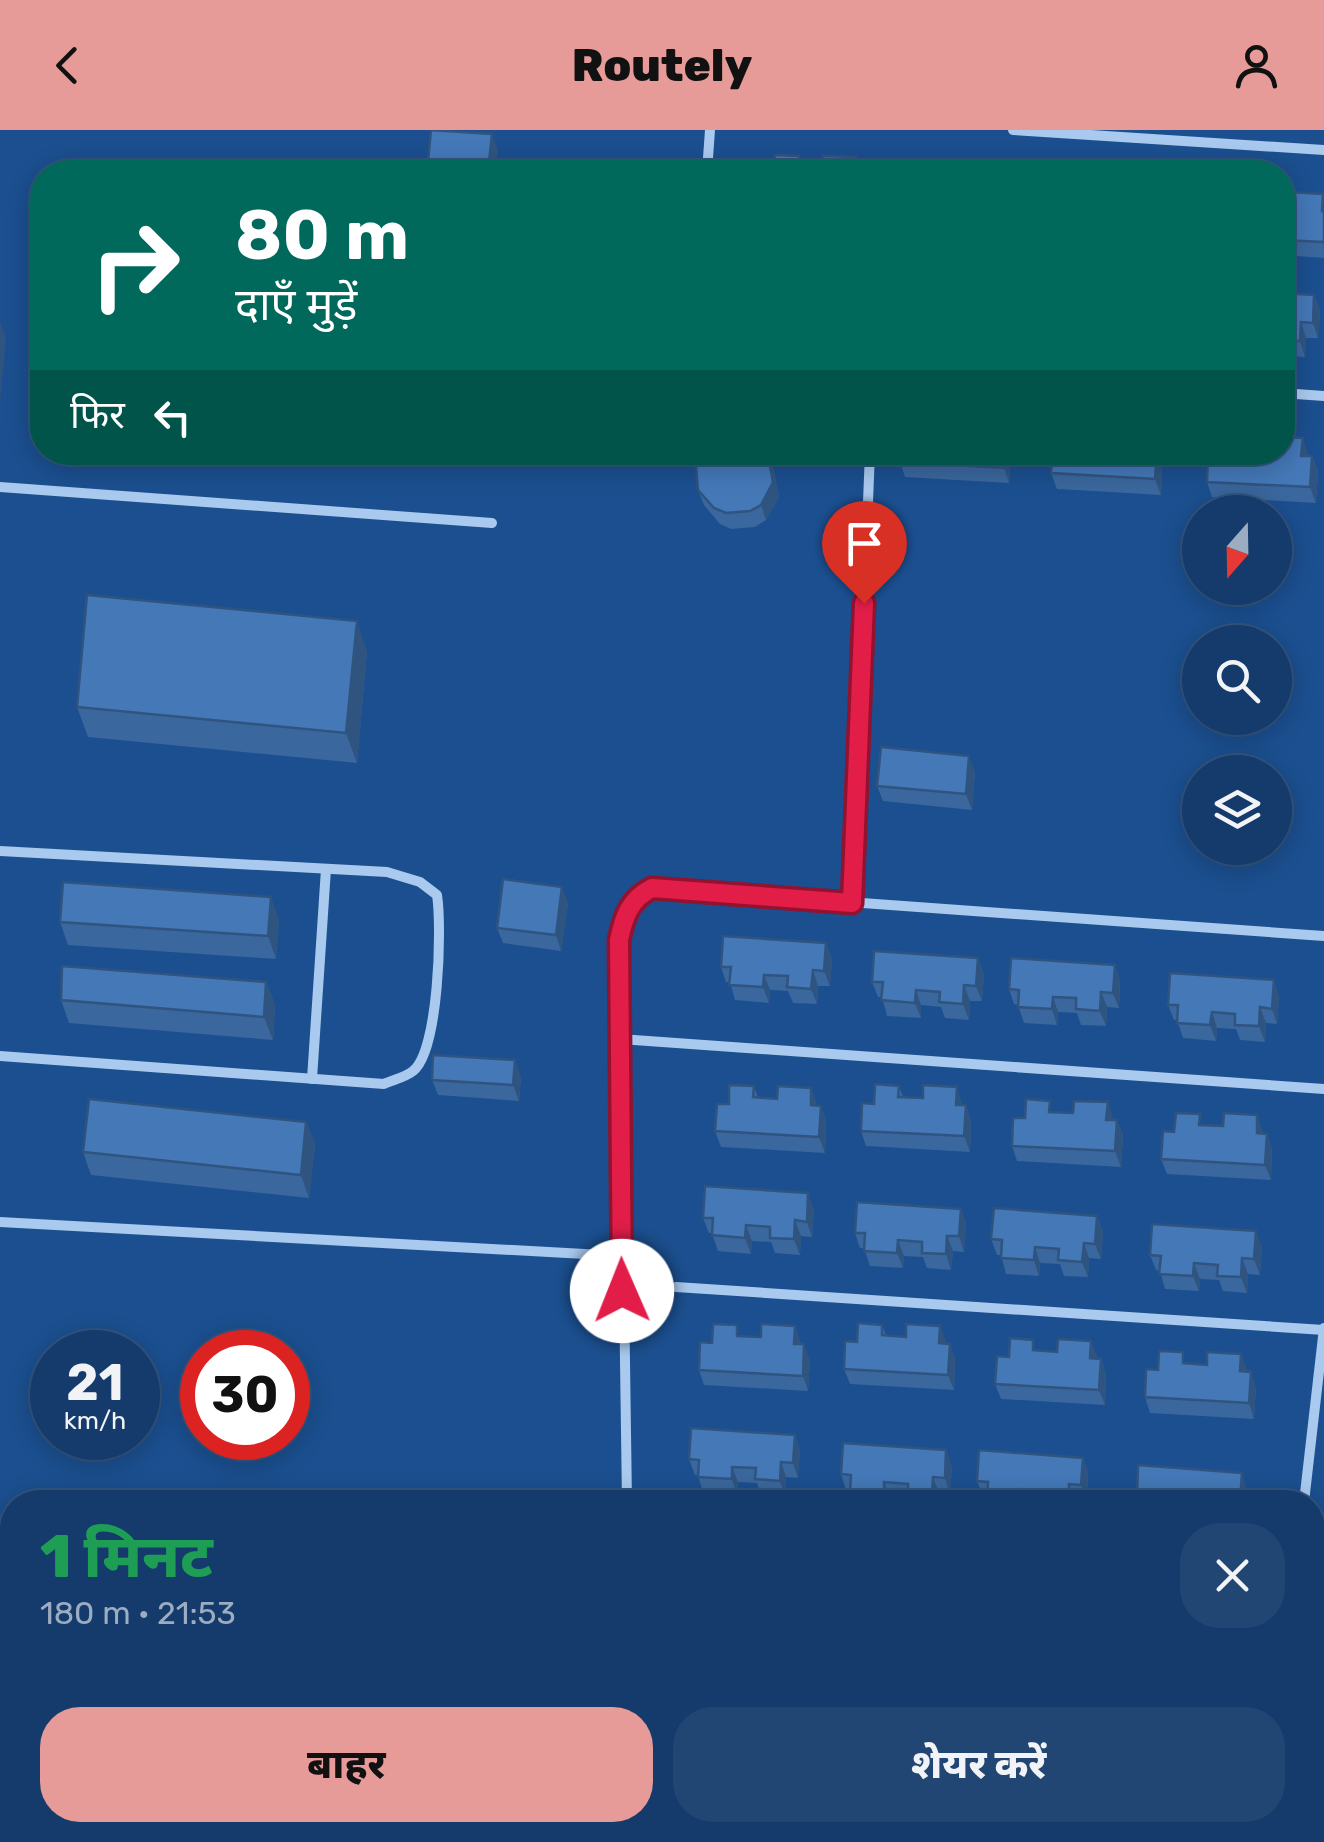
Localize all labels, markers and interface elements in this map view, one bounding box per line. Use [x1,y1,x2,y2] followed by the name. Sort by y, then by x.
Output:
[40,38,95,93] icon: back
[1229,38,1284,93] icon: person
[572,39,752,92] text: Routely
[235,194,409,277] text: 80 m
[70,200,200,330] icon: right
[235,278,357,331] text: दाएँ मुड़ें
[145,390,200,445] icon: left
[70,392,125,438] text: फिर
[1182,495,1292,605] north arrow
[1182,495,1292,865] map controls
[822,501,907,604] pin
[837,516,892,571] icon: arrive
[1182,625,1292,735] button: search
[1182,755,1292,865] button: layers
[570,1239,674,1343] position arrow
[180,1330,310,1460] speed limit sign: 30
[66,1353,124,1413] text: 21
[64,1406,126,1435] text: km/h
[40,1521,213,1592] text: 1 मिनट
[1180,1523,1285,1628] button: close
[40,1594,236,1632] text: 180 m · 21:53
[40,1707,653,1822] button: बाहर
[673,1707,1285,1822] button: शेयर करें

